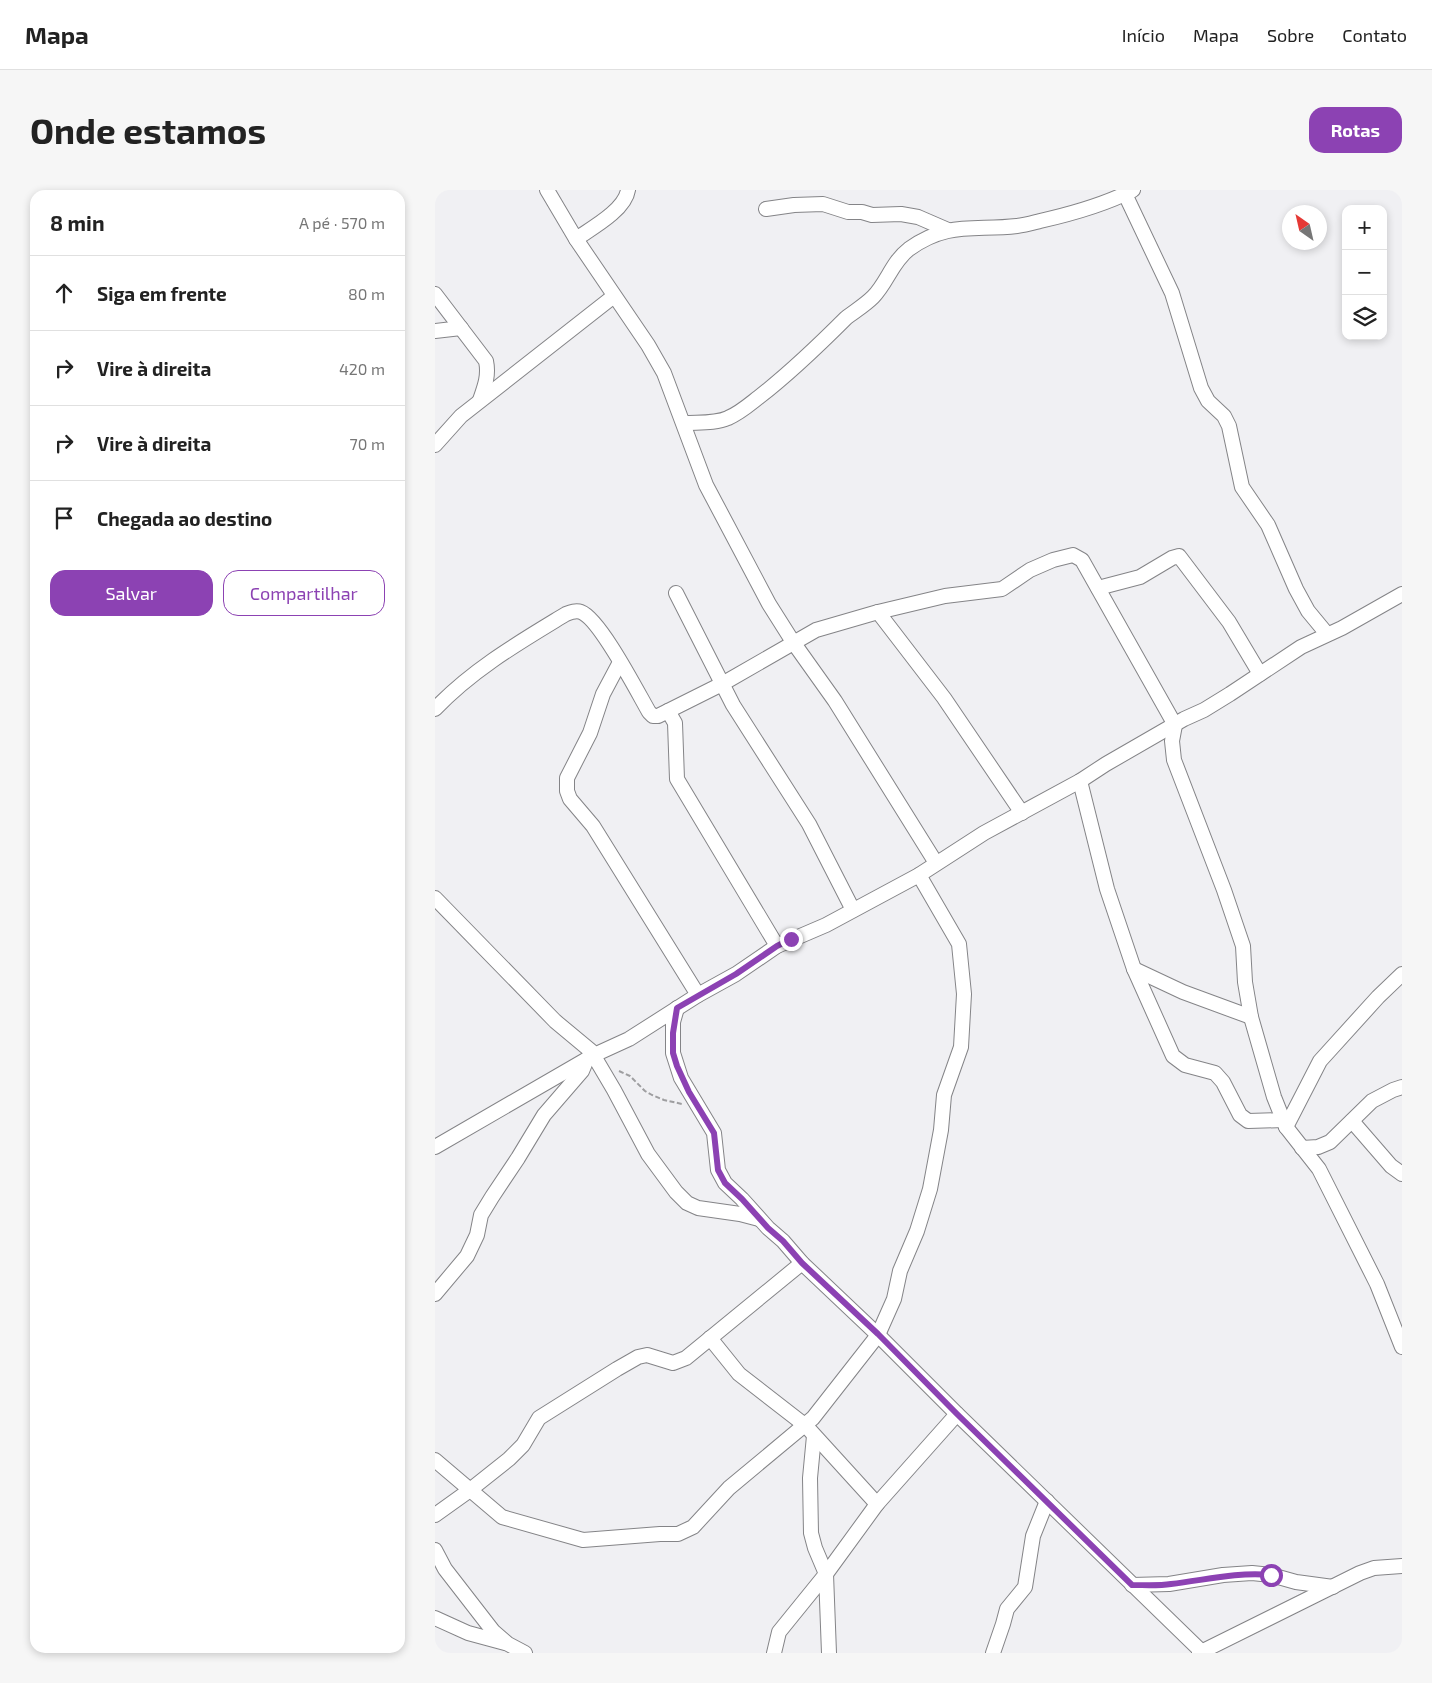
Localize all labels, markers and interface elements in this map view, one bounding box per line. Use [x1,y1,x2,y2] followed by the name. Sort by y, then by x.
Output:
[25,20,89,49] text: Mapa
[1122,24,1165,46] text: Início
[1193,24,1239,46] text: Mapa
[1267,24,1314,46] text: Sobre
[1342,24,1407,46] text: Contato
[1309,107,1402,153] button: Rotas
[30,109,266,151] text: Onde estamos
[1282,205,1327,250] north arrow
[1342,205,1387,340] map controls
[1342,205,1387,250] button: +
[50,210,105,235] text: 8 min
[299,213,385,232] text: A pé · 570 m
[1342,250,1387,295] button: −
[50,279,78,307] icon: ahead
[97,282,227,305] text: Siga em frente
[348,284,385,303] text: 80 m
[1342,295,1387,340] button: layers
[50,354,78,382] icon: right
[97,357,211,380] text: Vire à direita
[339,359,385,378] text: 420 m
[50,429,78,457] icon: right
[97,432,211,455] text: Vire à direita
[350,434,385,453] text: 70 m
[50,504,78,532] icon: arrive
[97,507,272,530] text: Chegada ao destino
[50,570,213,616] button: Salvar
[223,570,385,616] button: Compartilhar
[780,928,803,951] route end
[1260,1564,1283,1587] route start

